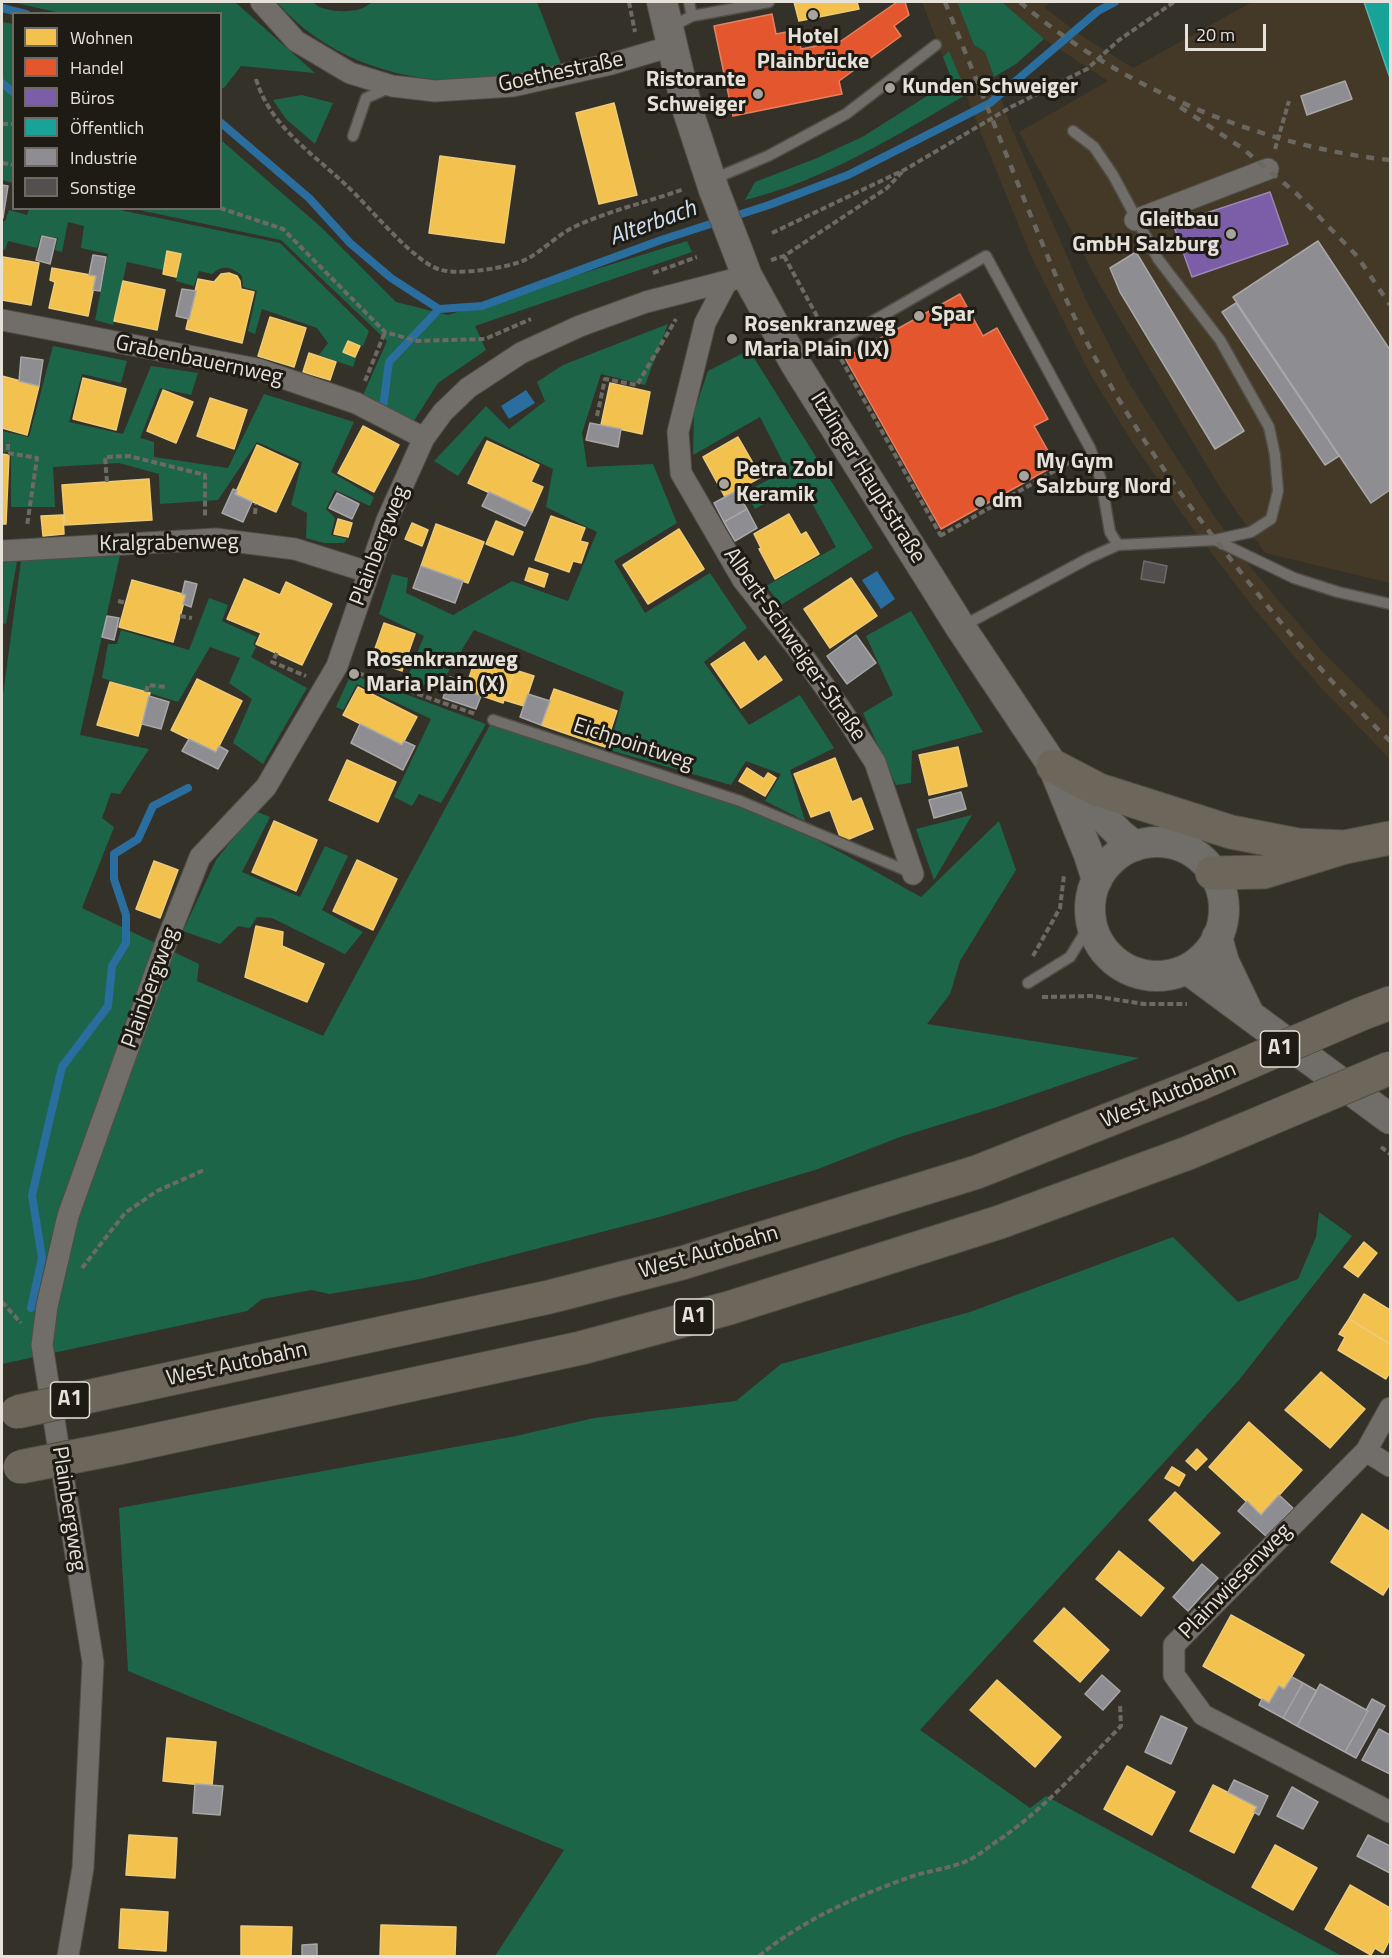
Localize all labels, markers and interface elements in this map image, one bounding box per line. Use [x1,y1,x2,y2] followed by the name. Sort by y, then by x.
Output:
[806,8,820,22] marker: Hotel Plainbrücke
[12,12,222,210] legend
[1188,12,1269,50] scale bar
[1196,21,1235,48] text: 20 m
[70,24,133,51] text: Wohnen
[757,25,869,76] place label: Hotel Plainbrücke
[496,47,626,99] street label: Goethestraße
[70,54,124,81] text: Handel
[646,68,746,119] place label: Ristorante Schweiger
[902,75,1078,101] place label: Kunden Schweiger
[883,81,897,95] marker: Kunden Schweiger
[70,84,115,111] text: Büros
[751,87,765,101] marker: Ristorante Schweiger
[70,114,144,141] text: Öffentlich
[70,144,137,171] text: Industrie
[70,174,136,201] text: Sonstige
[606,195,700,253] water label: Alterbach
[1072,208,1219,260] place label: Gleitbau GmbH Salzburg
[1224,227,1238,241] marker: Gleitbau GmbH Salzburg
[931,303,974,329] place label: Spar
[912,309,926,323] marker: Spar
[744,313,896,364] place label: Rosenkranzweg Maria Plain (IX)
[113,330,285,392] street label: Grabenbauernweg
[725,332,739,346] marker: Rosenkranzweg Maria Plain (IX)
[804,388,930,568] street label: Itzlinger Hauptstraße
[1036,450,1171,502] place label: My Gym Salzburg Nord
[736,458,834,510] place label: Petra Zobl Keramik
[1017,469,1031,483] marker: My Gym Salzburg Nord
[717,477,731,491] marker: Petra Zobl Keramik
[345,482,415,610] street label: Plainbergweg
[992,489,1023,515] place label: dm
[973,495,987,509] marker: dm
[99,530,239,558] street label: Kralgrabenweg
[717,543,871,747] street label: Albert-Schweiger-Straße
[366,648,518,700] place label: Rosenkranzweg Maria Plain (X)
[347,667,361,681] marker: Rosenkranzweg Maria Plain (X)
[569,713,697,777] street label: Eichpointweg
[117,924,185,1052] street label: Plainbergweg
[1260,1031,1300,1067] road number: A1
[1098,1057,1240,1135] street label: West Autobahn
[636,1221,782,1285] street label: West Autobahn
[674,1299,714,1335] road number: A1
[164,1337,310,1393] street label: West Autobahn
[50,1382,90,1418] road number: A1
[45,1445,91,1573] street label: Plainbergweg
[1174,1519,1298,1645] street label: Plainwiesenweg

